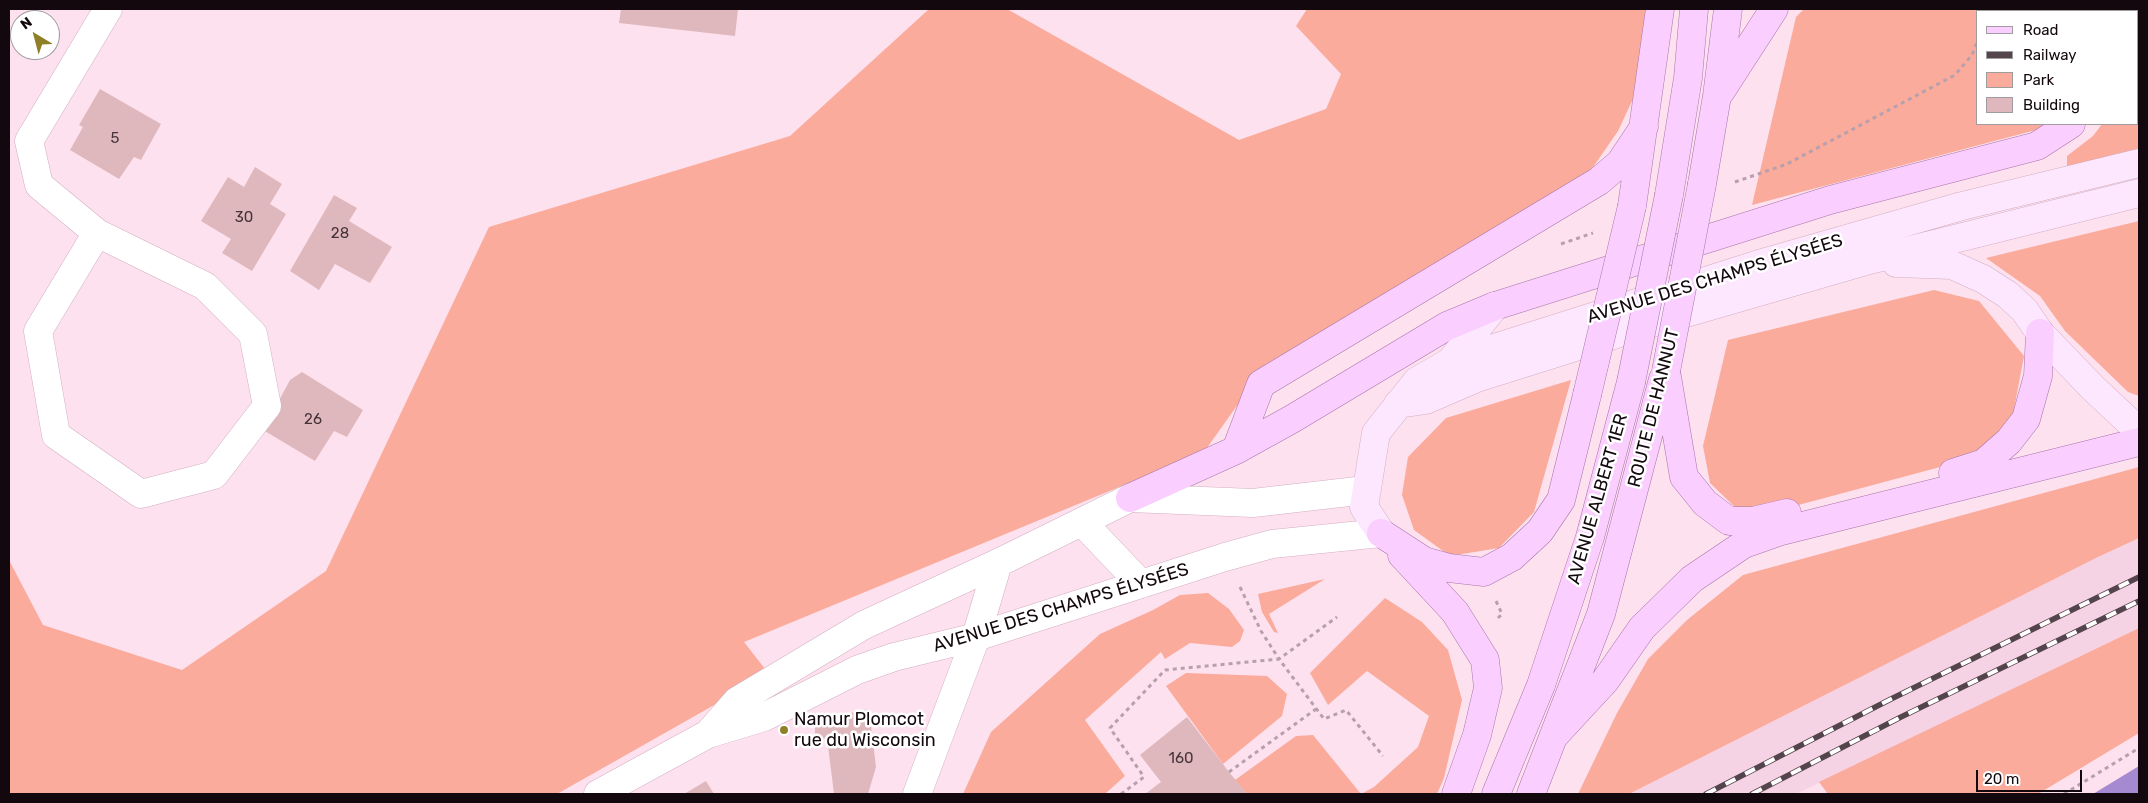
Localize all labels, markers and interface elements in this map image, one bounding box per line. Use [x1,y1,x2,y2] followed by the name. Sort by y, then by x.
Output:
[10,10,60,60] north arrow
[1976,10,2138,125] legend
[17,14,35,33] text: N
[2023,21,2059,39] text: Road
[2023,46,2077,64] text: Railway
[2023,71,2054,89] text: Park
[2023,96,2080,114] text: Building
[111,130,119,148] house number: 5
[235,209,253,227] house number: 30
[331,225,349,243] house number: 28
[1585,230,1845,328] street label: AVENUE DES CHAMPS ÉLYSÉES
[1624,326,1684,490] street label: ROUTE DE HANNUT
[304,411,322,429] house number: 26
[1563,411,1633,587] street label: AVENUE ALBERT 1ER
[931,559,1191,657] street label: AVENUE DES CHAMPS ÉLYSÉES
[794,709,936,752] place label: Namur Plomcot rue du Wisconsin
[778,724,790,736] marker: Namur Plomcot rue du Wisconsin
[1169,750,1193,768] house number: 160
[1978,760,2084,792] scale bar
[1984,770,2019,788] text: 20 m

